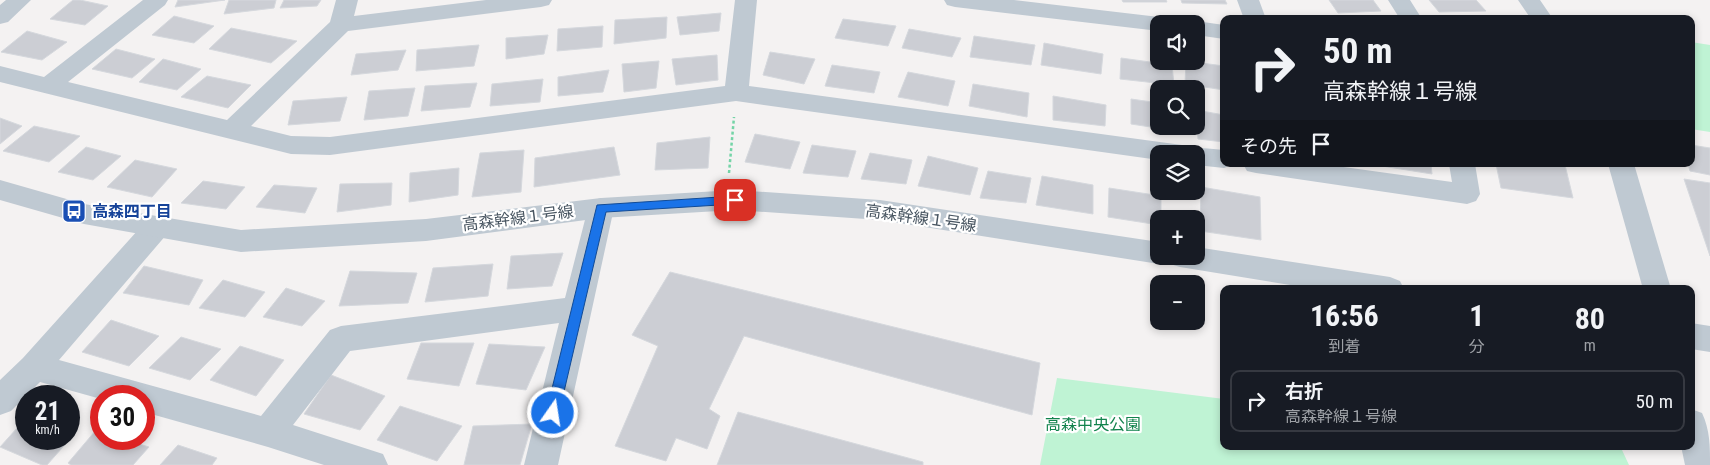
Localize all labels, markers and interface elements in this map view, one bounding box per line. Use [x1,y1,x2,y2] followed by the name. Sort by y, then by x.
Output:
[1150,15,1205,330] map controls
[1150,15,1205,70] button: sound
[1323,31,1392,72] text: 50 m
[1240,35,1305,100] icon: right
[1323,79,1477,104] text: 高森幹線１号線
[1150,80,1205,135] button: search
[1307,130,1335,158] icon: arrive
[1240,135,1297,158] text: その先
[1150,145,1205,200] button: layers
[714,179,756,221] pin
[721,186,749,214] icon: arrive
[61,198,87,224] bus stop icon: 高森四丁目
[864,201,978,235] street label: 高森幹線１号線
[92,202,172,221] place label: 高森四丁目
[461,202,575,234] street label: 高森幹線１号線
[1150,210,1205,265] button: +
[1150,275,1205,330] button: −
[1310,298,1379,333] text: 16:56
[1469,298,1484,333] text: 1
[1575,301,1605,336] text: 80
[1584,336,1596,355] text: m
[1328,337,1360,356] text: 到着
[1469,337,1485,356] text: 分
[1285,380,1323,403] text: 右折
[90,385,155,450] speed limit sign: 30
[526,386,578,438] position arrow
[1242,387,1270,415] icon: right
[1636,390,1673,413] text: 50 m
[35,397,60,426] text: 21
[1285,407,1397,426] text: 高森幹線１号線
[1045,415,1141,434] park label: 高森中央公園
[35,423,60,437] text: km/h

